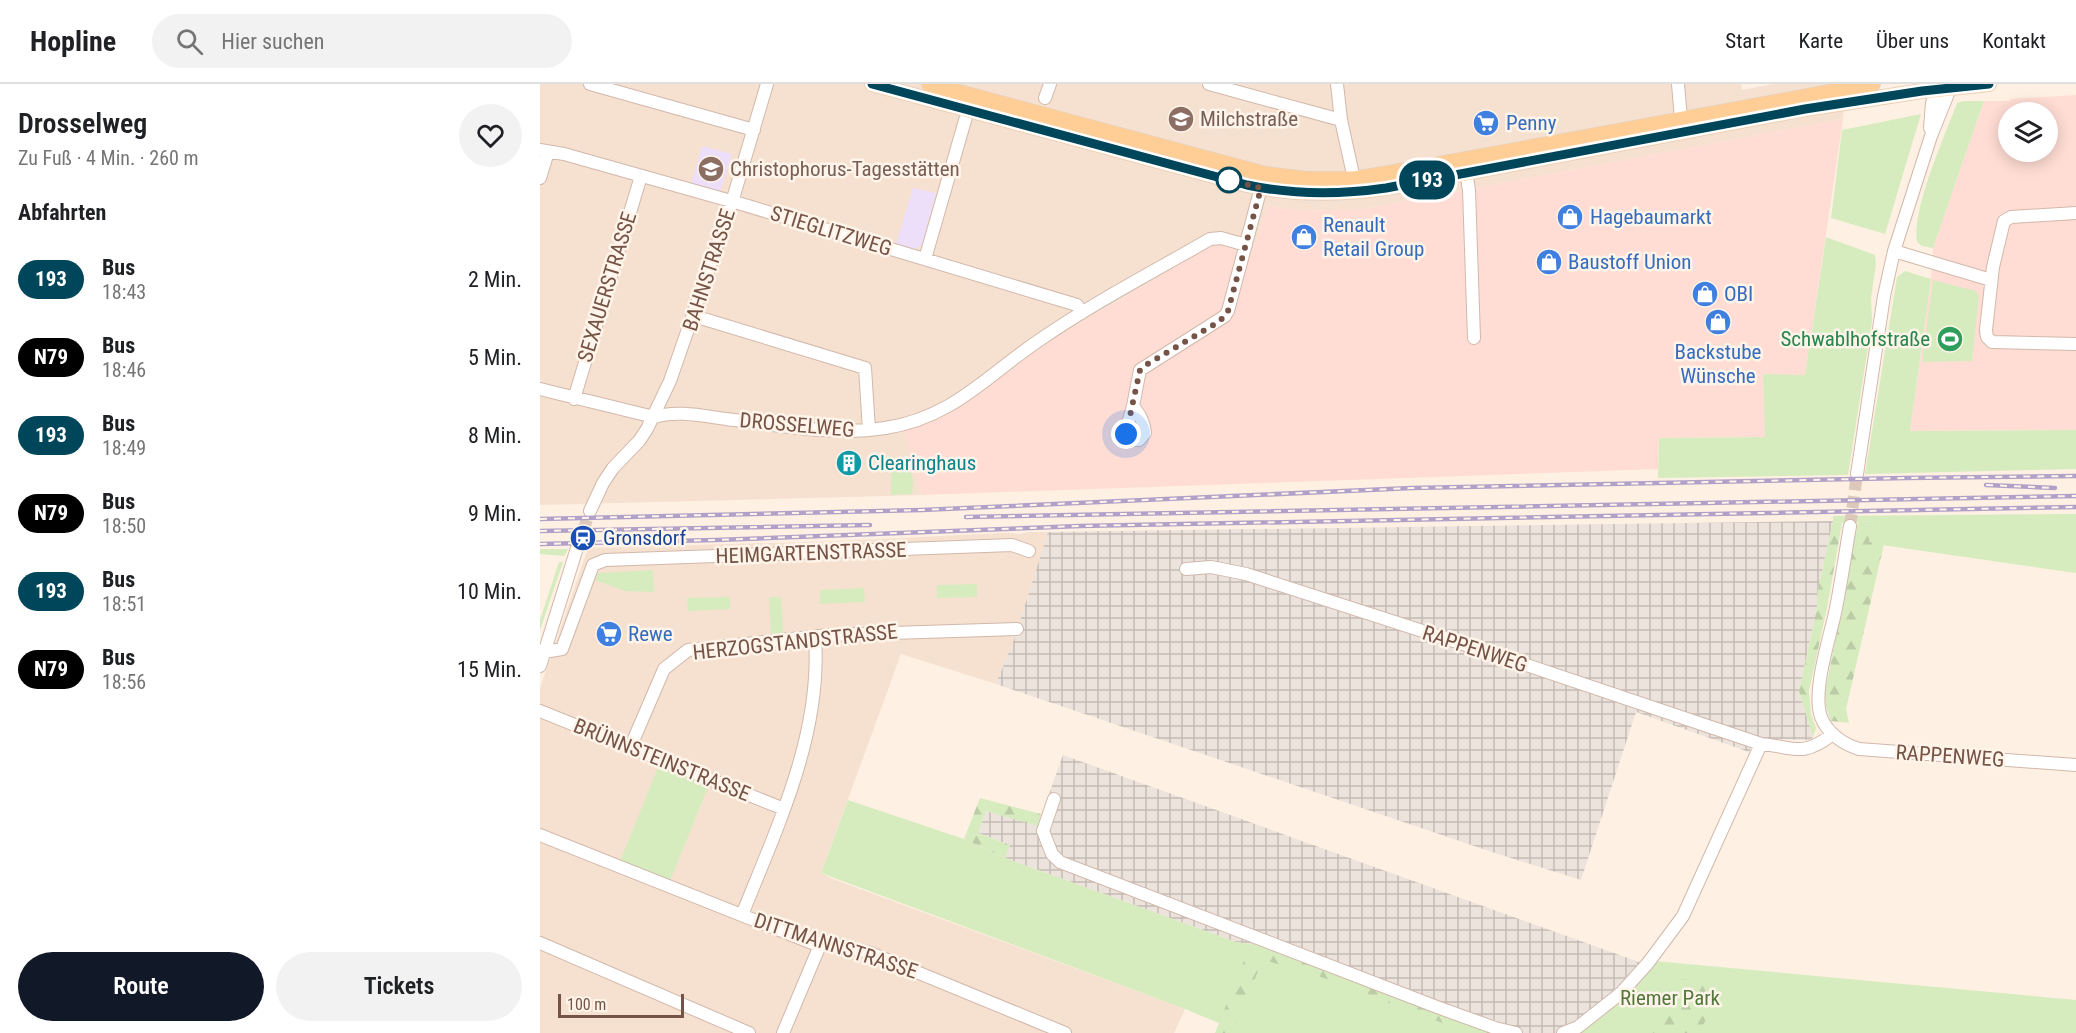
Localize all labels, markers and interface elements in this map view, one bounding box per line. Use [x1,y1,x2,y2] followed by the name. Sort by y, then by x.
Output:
[152,14,572,68] search box
[30,25,116,58] text: Hopline
[173,25,206,58] icon: search
[221,29,324,54] text: Hier suchen
[1725,29,1766,53] text: Start
[1799,29,1843,53] text: Karte
[1876,29,1949,53] text: Über uns
[1982,29,2046,53] text: Kontakt
[1998,102,2058,162] map controls
[1998,102,2058,162] button: layers
[459,104,522,167] button: heart
[1166,104,1196,134] school or university icon: Milchstraße
[18,107,147,140] text: Drosselweg
[1200,107,1298,131] place label: Milchstraße
[1471,108,1501,138] supermarket icon: Penny
[1506,111,1557,135] place label: Penny
[18,146,199,170] text: Zu Fuß · 4 Min. · 260 m
[696,154,726,184] school or university icon: Christophorus-Tagesstätten
[730,157,960,181] place label: Christophorus-Tagesstätten
[1392,160,1462,200] line badge: 193
[1216,167,1242,193] unlabelled marker
[1411,168,1443,192] text: 193
[18,200,106,225] text: Abfahrten
[767,201,895,261] street label: STIEGLITZWEG
[1555,202,1585,232] shop icon: Hagebaumarkt
[1590,205,1712,229] place label: Hagebaumarkt
[678,206,740,334] street label: BAHNSTRASSE
[573,209,641,365] street label: SEXAUERSTRASSE
[1323,213,1424,261] place label: Renault Retail Group
[1289,222,1319,252] shop icon: Renault Retail Group
[1534,247,1564,277] shop icon: Baustoff Union
[1568,250,1691,274] place label: Baustoff Union
[102,255,135,280] text: Bus
[35,267,67,291] text: 193
[468,267,522,292] text: 2 Min.
[1690,279,1720,309] shop icon: OBI
[102,280,146,304] text: 18:43
[1724,282,1753,306] place label: OBI
[1703,307,1733,337] shop icon: Backstube Wünsche
[1935,324,1965,354] sports icon: Schwablhofstraße
[1780,327,1930,351] place label: Schwablhofstraße
[102,333,135,358] text: Bus
[1675,340,1762,388] place label: Backstube Wünsche
[34,345,68,369] text: N79
[468,345,522,370] text: 5 Min.
[102,358,146,382] text: 18:46
[739,408,855,442] street label: DROSSELWEG
[102,411,135,436] text: Bus
[1111,419,1141,449] your location
[35,423,67,447] text: 193
[468,423,522,448] text: 8 Min.
[102,436,146,460] text: 18:49
[834,448,864,478] building icon: Clearinghaus
[868,451,976,475] place label: Clearinghaus
[102,489,135,514] text: Bus
[34,501,68,525] text: N79
[468,501,522,526] text: 9 Min.
[102,514,146,538] text: 18:50
[568,523,598,553] station icon: Gronsdorf
[603,526,686,550] place label: Gronsdorf
[715,538,907,568] street label: HEIMGARTENSTRASSE
[102,567,135,592] text: Bus
[35,579,67,603] text: 193
[457,579,522,604] text: 10 Min.
[102,592,146,616] text: 18:51
[594,619,624,649] supermarket icon: Rewe
[691,619,899,665] street label: HERZOGSTANDSTRASSE
[1420,621,1530,677] street label: RAPPENWEG
[628,622,673,646] place label: Rewe
[102,645,135,670] text: Bus
[34,657,68,681] text: N79
[457,657,522,682] text: 15 Min.
[102,670,146,694] text: 18:56
[570,714,754,806] street label: BRÜNNSTEINSTRASSE
[1895,740,2005,772] street label: RAPPENWEG
[751,908,921,984] street label: DITTMANNSTRASSE
[18,952,264,1021] button: Route
[276,952,522,1021] button: Tickets
[1620,986,1721,1010] park label: Riemer Park
[558,991,684,1018] scale bar
[567,995,606,1014] text: 100 m

